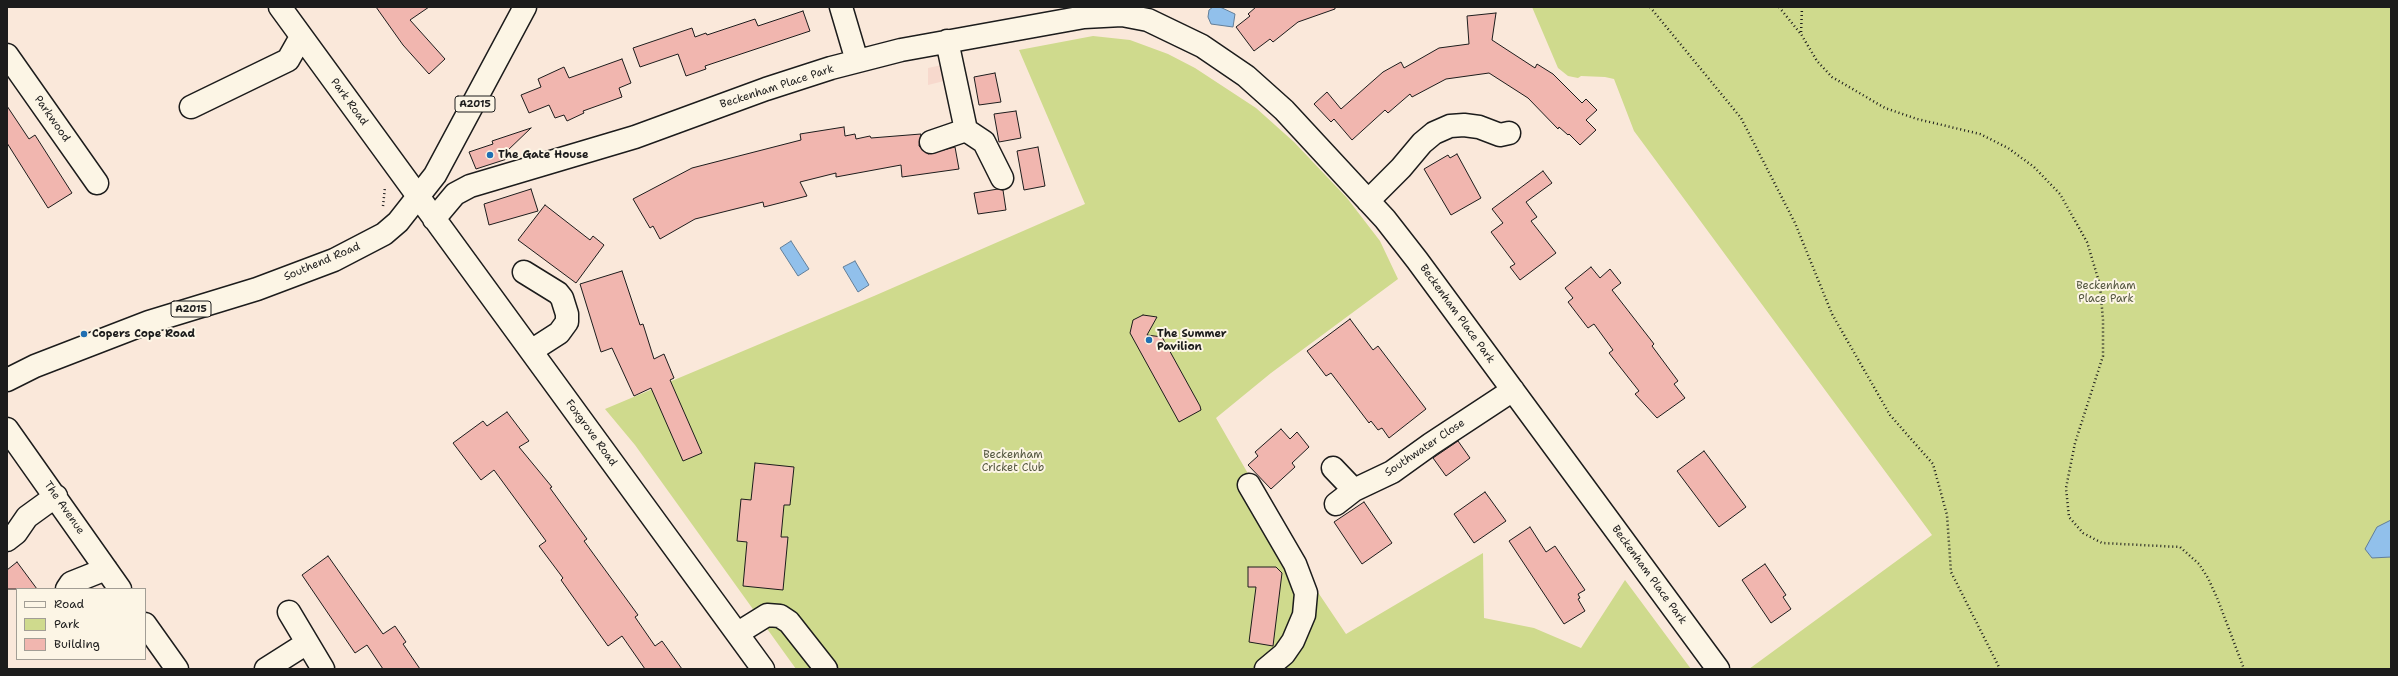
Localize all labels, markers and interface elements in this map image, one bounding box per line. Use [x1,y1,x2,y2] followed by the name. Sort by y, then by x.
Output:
[718,62,836,112] street label: Beckenham Place Park
[328,76,370,128] street label: Park Road
[31,93,73,145] street label: Parkwood
[455,96,495,112] road number: A2015
[498,148,589,162] place label: The Gate House
[485,150,495,160] marker: The Gate House
[282,240,362,284] street label: Southend Road
[1417,262,1497,366] street label: Beckenham Place Park
[2076,279,2136,305] park label: Beckenham Place Park
[171,301,211,317] road number: A2015
[92,327,195,341] place label: Copers Cope Road
[1157,327,1227,353] place label: The Summer Pavilion
[79,329,89,339] marker: Copers Cope Road
[1144,335,1154,345] marker: The Summer Pavilion
[562,397,620,469] street label: Foxgrove Road
[1383,416,1467,480] street label: Southwater Close
[982,448,1044,474] park label: Beckenham Cricket Club
[41,479,87,537] street label: The Avenue
[1609,523,1689,627] street label: Beckenham Place Park
[16,588,146,660] legend
[54,596,84,612] text: Road
[54,616,80,632] text: Park
[54,636,100,652] text: Building

